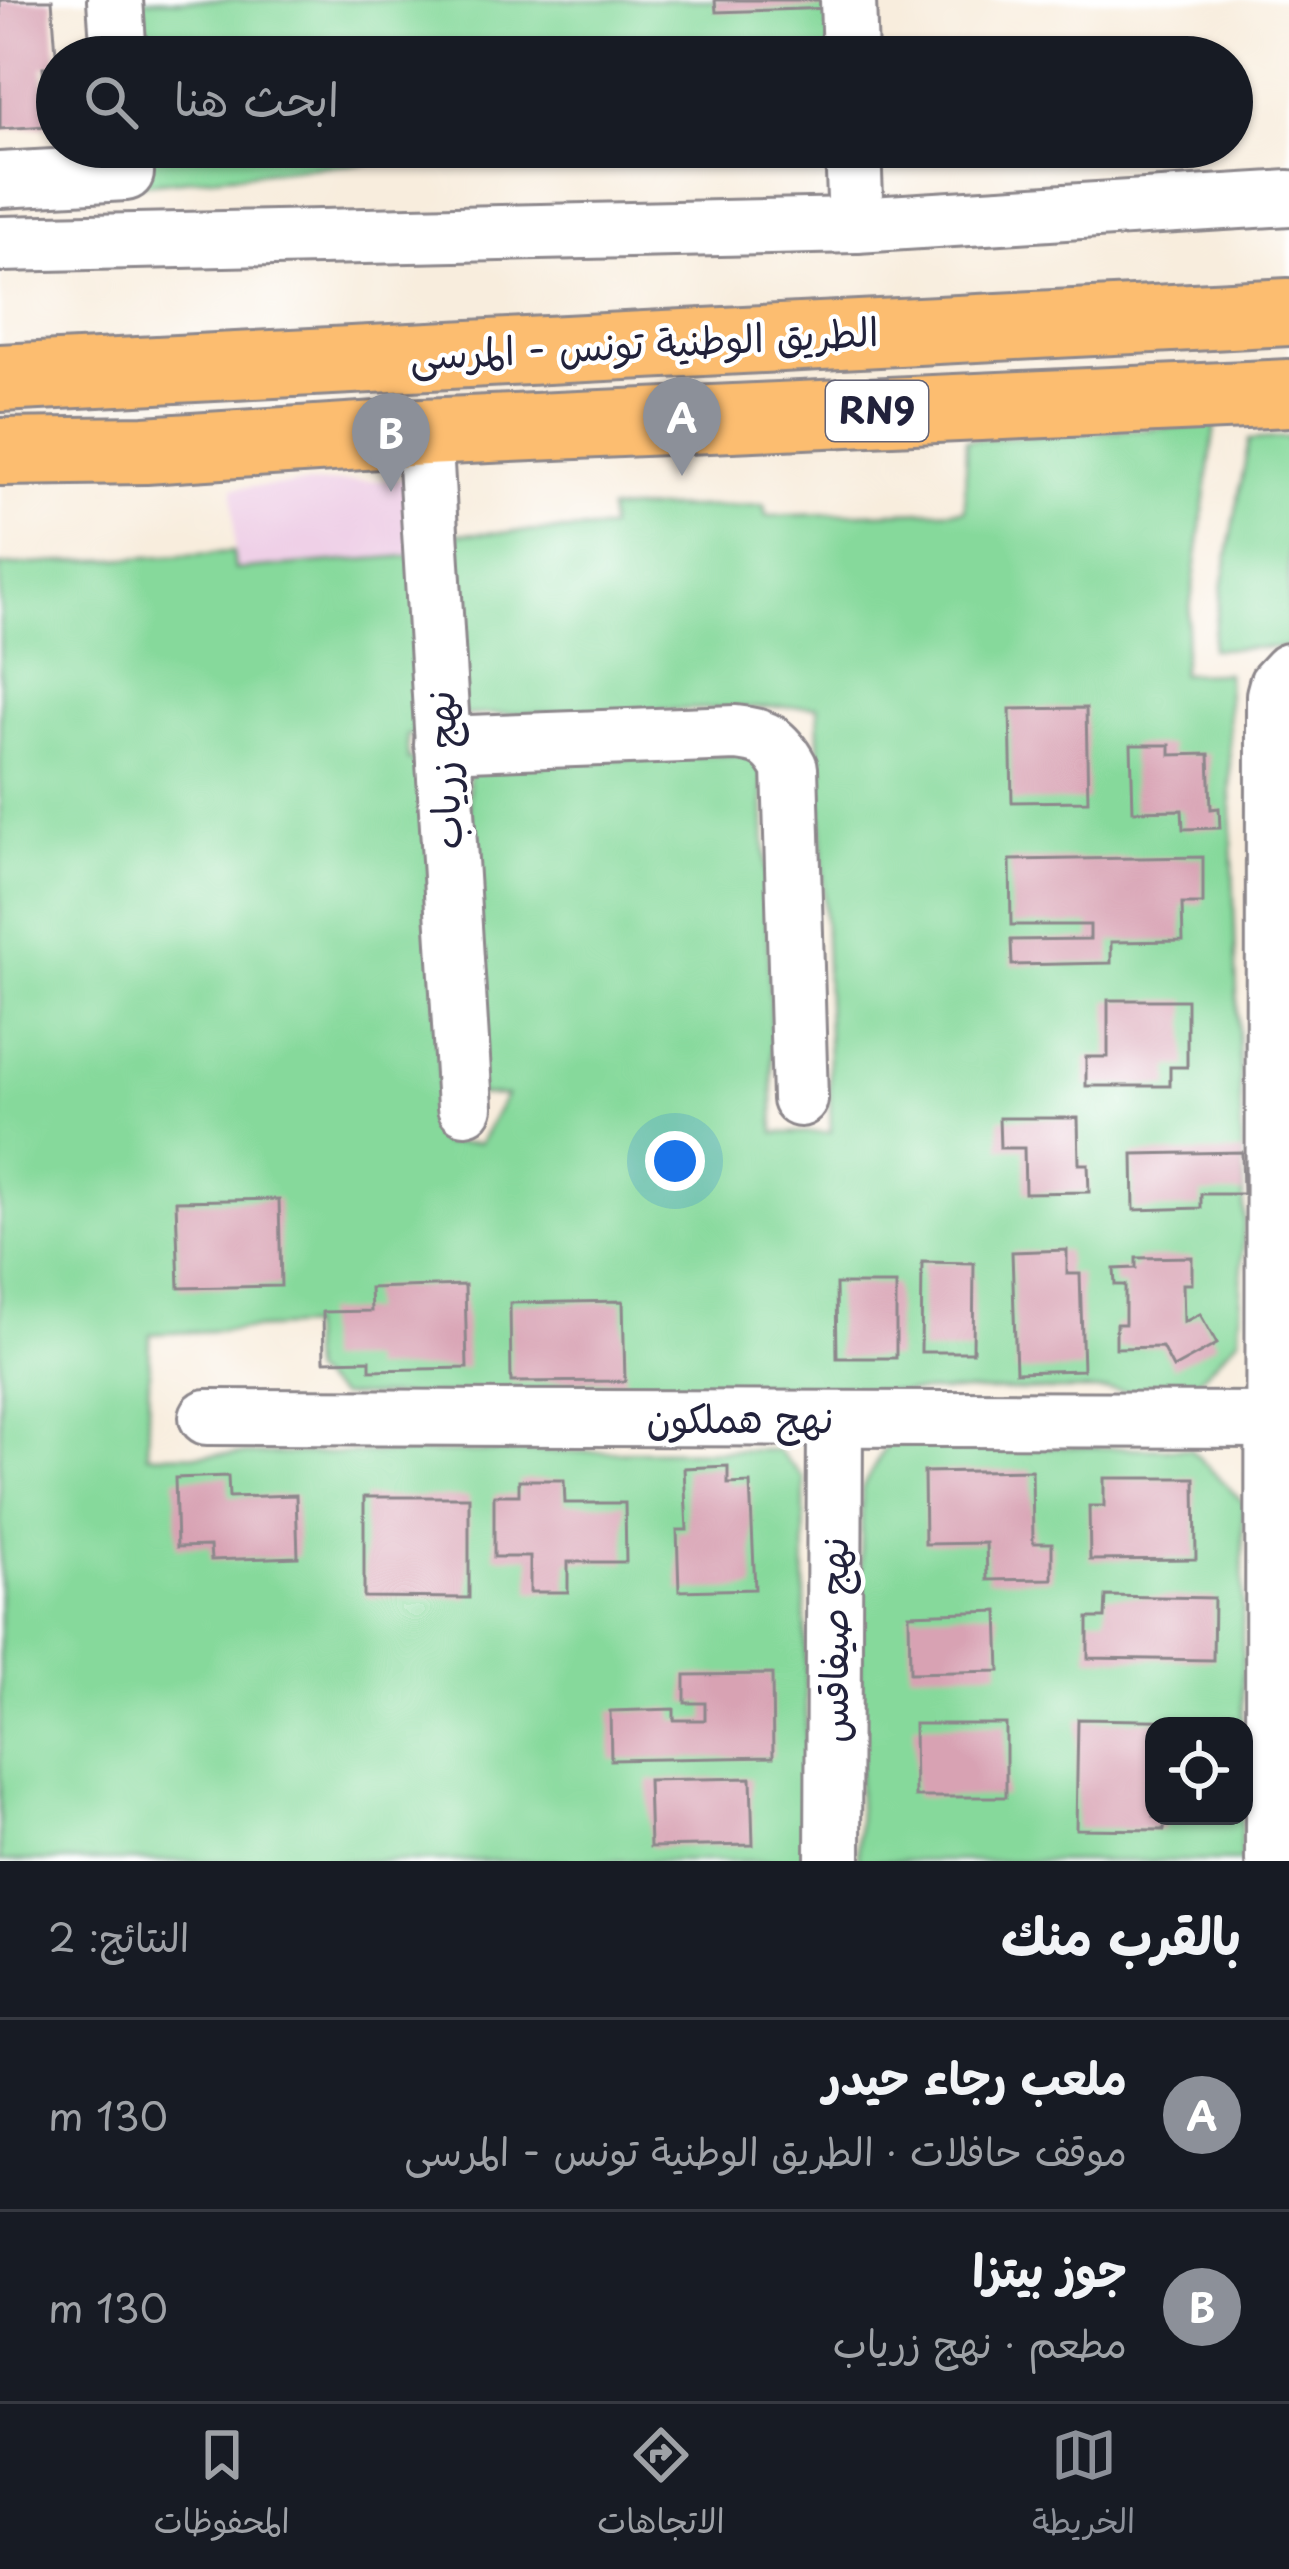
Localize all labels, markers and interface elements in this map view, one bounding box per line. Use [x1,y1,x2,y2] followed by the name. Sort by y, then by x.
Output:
[36,36,1253,168] search box
[174,63,339,131] text: ابحث هنا
[78,69,144,135] icon: search
[408,300,880,383] street label: الطريق الوطنية تونس - المرسى
[643,377,721,476] pin: A
[826,381,928,441] road number: RN9
[352,393,430,492] pin: B
[408,689,475,851] street label: نهج زرياب
[645,1131,705,1191] your location
[646,1387,834,1446] street label: نهج هملكون
[802,1537,861,1743] street label: نهج صيفاقس
[1145,1717,1253,1825] map controls
[1145,1717,1253,1825] button: locate
[1001,1895,1241,1972] text: بالقرب منك
[48,1906,189,1965] text: النتائج: 2
[823,2042,1127,2110] text: ملعب رجاء حيدر
[48,2085,168,2144] text: 130 m
[1187,2085,1217,2144] text: A
[404,2120,1127,2179] text: موقف حافلات · الطريق الوطنية تونس - المرسى
[972,2234,1127,2302] text: جوز بيتزا
[48,2277,168,2336] text: 130 m
[1189,2277,1215,2336] text: B
[833,2312,1127,2371] text: مطعم · نهج زرياب
[154,2422,290,2551] tab: المحفوظات
[597,2422,725,2551] tab: الاتجاهات
[1032,2422,1135,2551] tab: الخريطة

